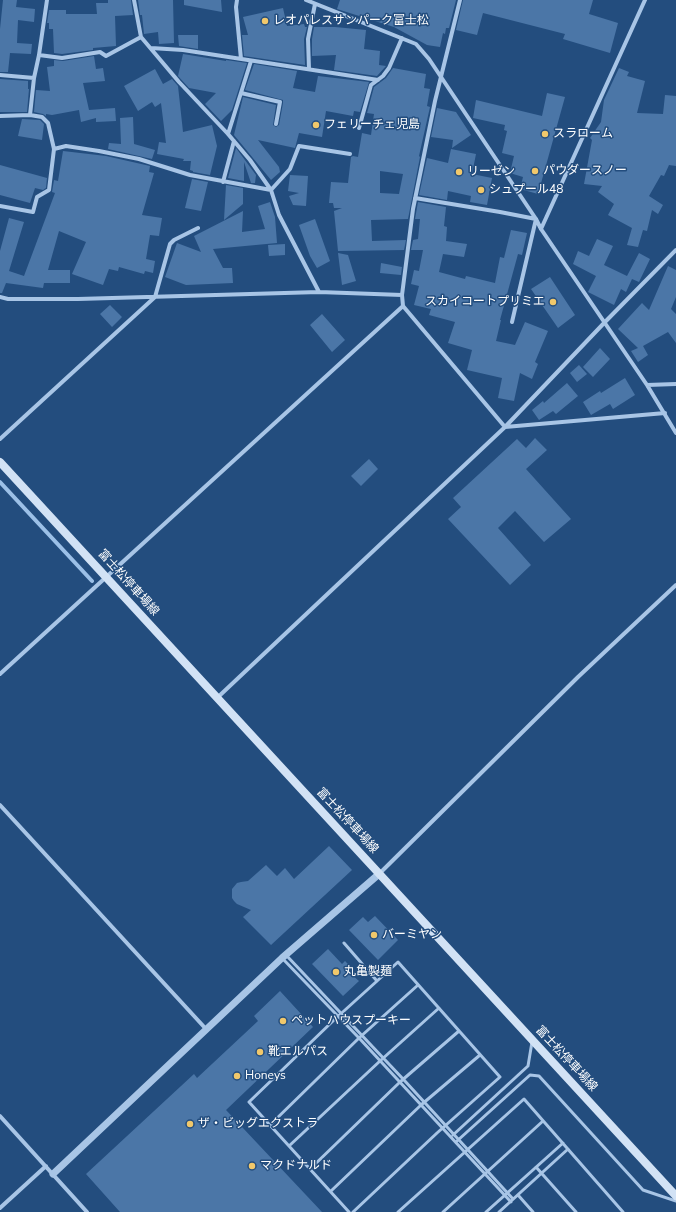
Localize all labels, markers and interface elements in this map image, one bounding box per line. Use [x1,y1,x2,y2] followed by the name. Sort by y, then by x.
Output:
[273,14,429,28] place label: レオパレスサンパーク富士松
[260,16,270,26] marker: レオパレスサンパーク富士松
[324,118,420,132] place label: フェリーチェ児島
[311,120,321,130] marker: フェリーチェ児島
[553,127,613,141] place label: スラローム
[540,129,550,139] marker: スラローム
[543,164,627,178] place label: パウダースノー
[467,165,515,179] place label: リーゼン
[530,166,540,176] marker: パウダースノー
[454,167,464,177] marker: リーゼン
[489,183,563,197] place label: シュプール48
[476,185,486,195] marker: シュプール48
[425,295,545,309] place label: スカイコートプリミエ
[548,297,558,307] marker: スカイコートプリミエ
[95,547,161,619] street label: 富士松停車場線
[313,785,381,857] street label: 富士松停車場線
[382,928,442,942] place label: バーミヤン
[369,930,379,940] marker: バーミヤン
[344,965,392,979] place label: 丸亀製麺
[331,967,341,977] marker: 丸亀製麺
[291,1014,411,1028] place label: ペットハウスプーキー
[278,1016,288,1026] marker: ペットハウスプーキー
[532,1023,600,1095] street label: 富士松停車場線
[268,1045,328,1059] place label: 靴エルパス
[255,1047,265,1057] marker: 靴エルパス
[245,1069,286,1083] place label: Honeys
[232,1071,242,1081] marker: Honeys
[198,1117,318,1131] place label: ザ・ビッグエクストラ
[185,1119,195,1129] marker: ザ・ビッグエクストラ
[260,1159,332,1173] place label: マクドナルド
[247,1161,257,1171] marker: マクドナルド

